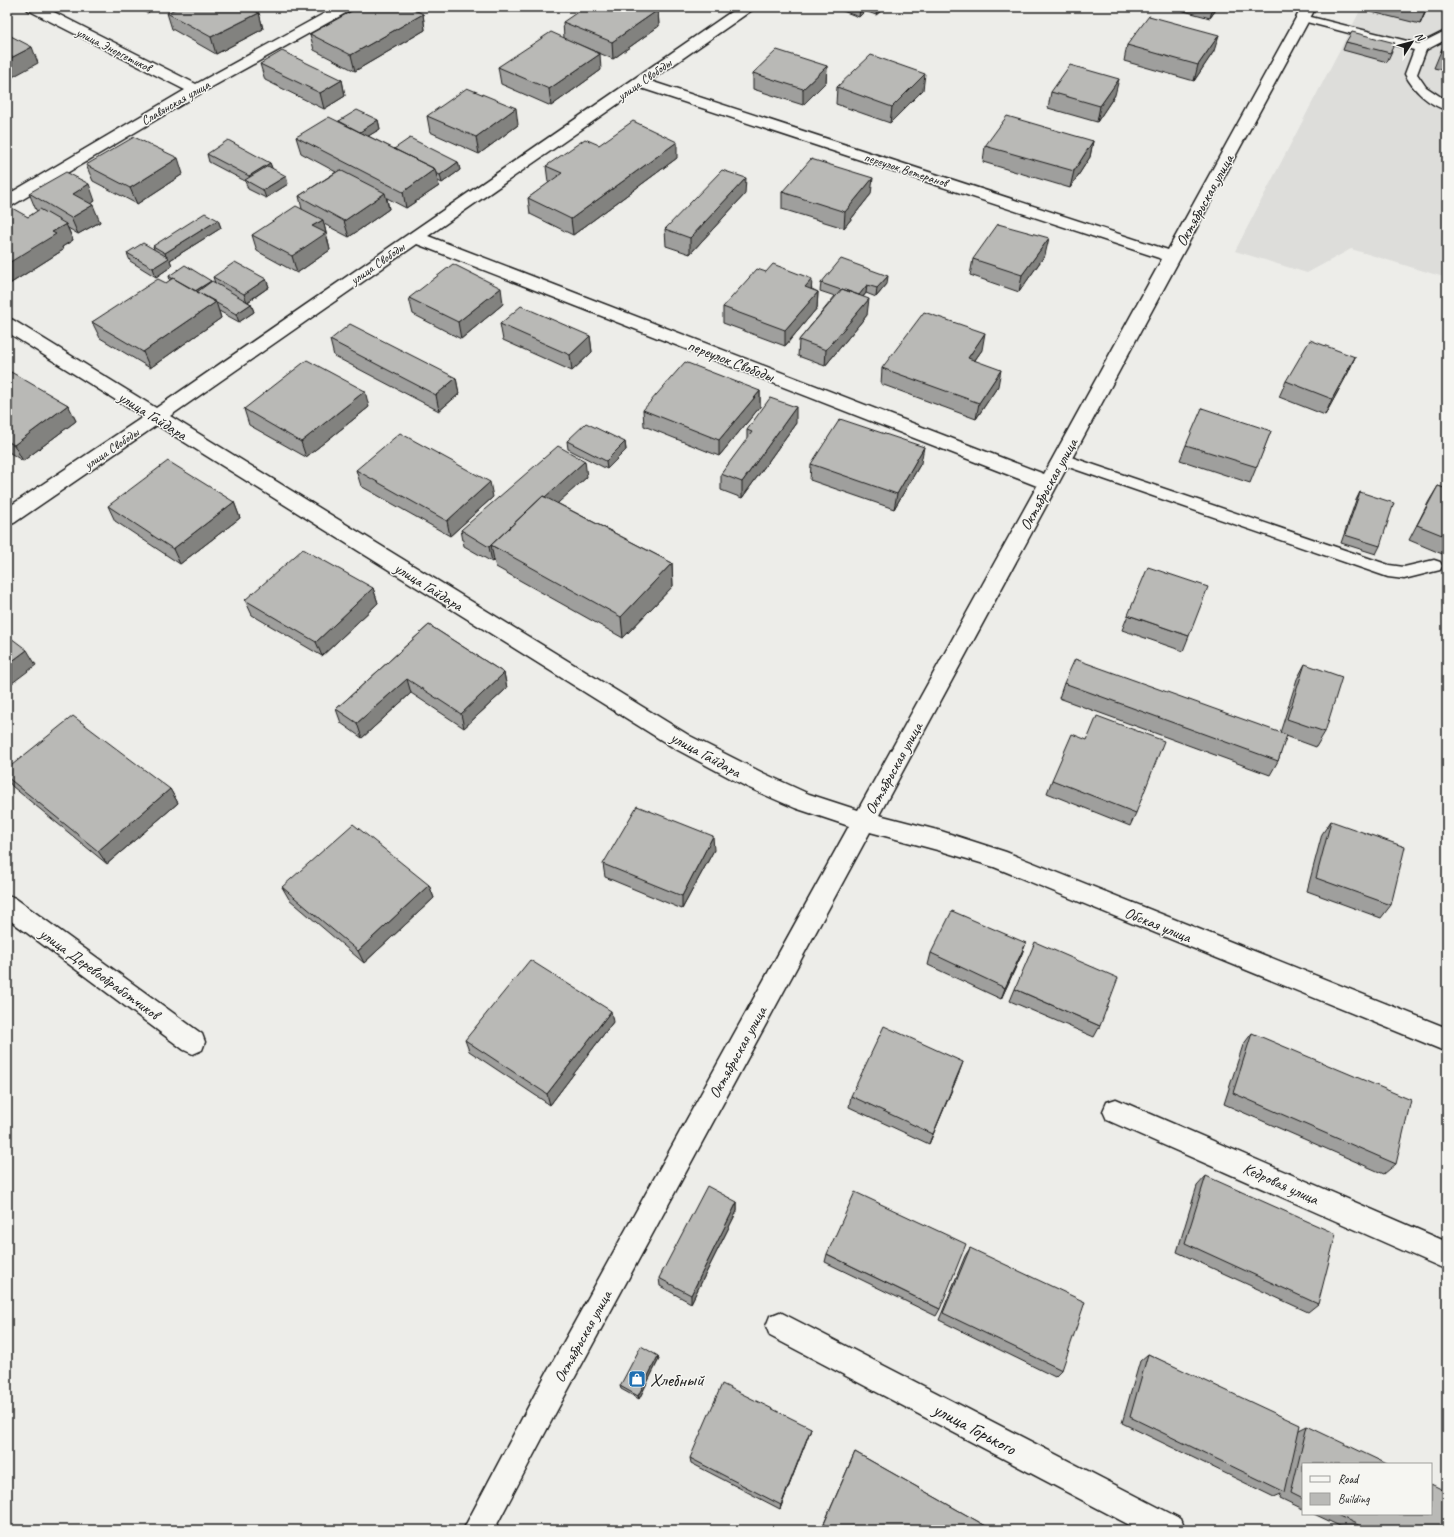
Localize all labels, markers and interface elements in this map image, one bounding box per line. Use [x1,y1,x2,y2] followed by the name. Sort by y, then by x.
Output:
[1392,22,1432,62] north arrow
[73,24,156,77] street label: улица Энергетиков
[1412,29,1429,45] text: N
[614,55,676,105] street label: улица Свободы
[138,76,214,129] street label: Славянская улица
[862,149,951,192] street label: переулок Ветеранов
[1171,150,1239,250] street label: Октябрьская улица
[347,239,409,289] street label: улица Свободы
[685,335,778,387] street label: переулок Свободы
[114,386,192,446] street label: улица Гайдара
[80,424,143,474] street label: улица Свободы
[1015,434,1083,534] street label: Октябрьская улица
[390,557,468,617] street label: улица Гайдара
[860,718,928,818] street label: Октябрьская улица
[666,727,745,783] street label: улица Гайдара
[1122,903,1195,948] street label: Обская улица
[35,923,166,1026] street label: улица Деревообработчиков
[704,1002,772,1102] street label: Октябрьская улица
[1240,1158,1322,1210] street label: Кедровая улица
[549,1286,617,1386] street label: Октябрьская улица
[650,1368,705,1392] place label: Хлебный
[627,1369,647,1389] shop icon: Хлебный
[928,1397,1021,1461] street label: улица Горького
[1302,1463,1432,1515] legend
[1338,1471,1360,1487] text: Road
[1338,1491,1370,1507] text: Building

